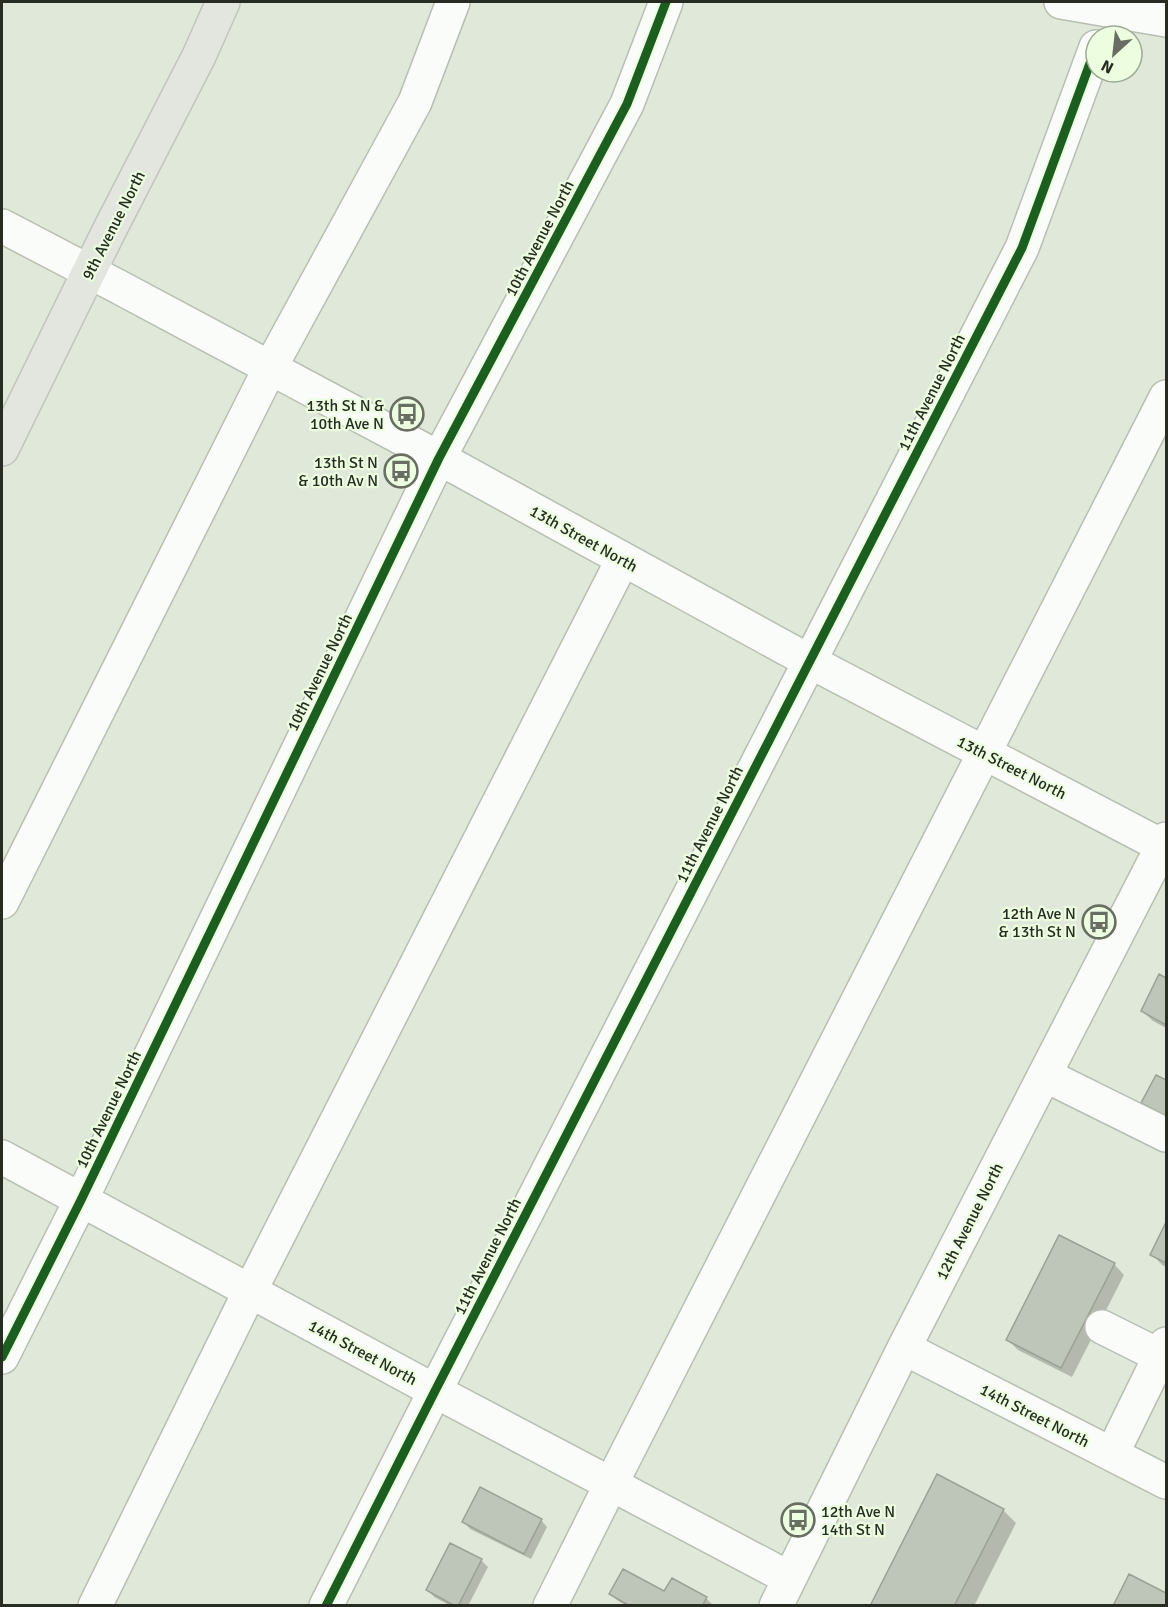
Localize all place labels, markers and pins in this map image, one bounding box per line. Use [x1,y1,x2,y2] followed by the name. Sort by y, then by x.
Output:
[307,396,384,434] place label: 13th St N & 10th Ave N
[389,396,425,432] bus stop icon: 13th St N & 10th Ave N
[298,453,378,491] place label: 13th St N & 10th Av N
[383,453,419,489] bus stop icon: 13th St N & 10th Av N
[999,904,1076,942] place label: 12th Ave N & 13th St N
[1081,904,1117,940] bus stop icon: 12th Ave N & 13th St N
[780,1502,816,1538] bus stop icon: 12th Ave N 14th St N
[821,1502,895,1540] place label: 12th Ave N 14th St N

